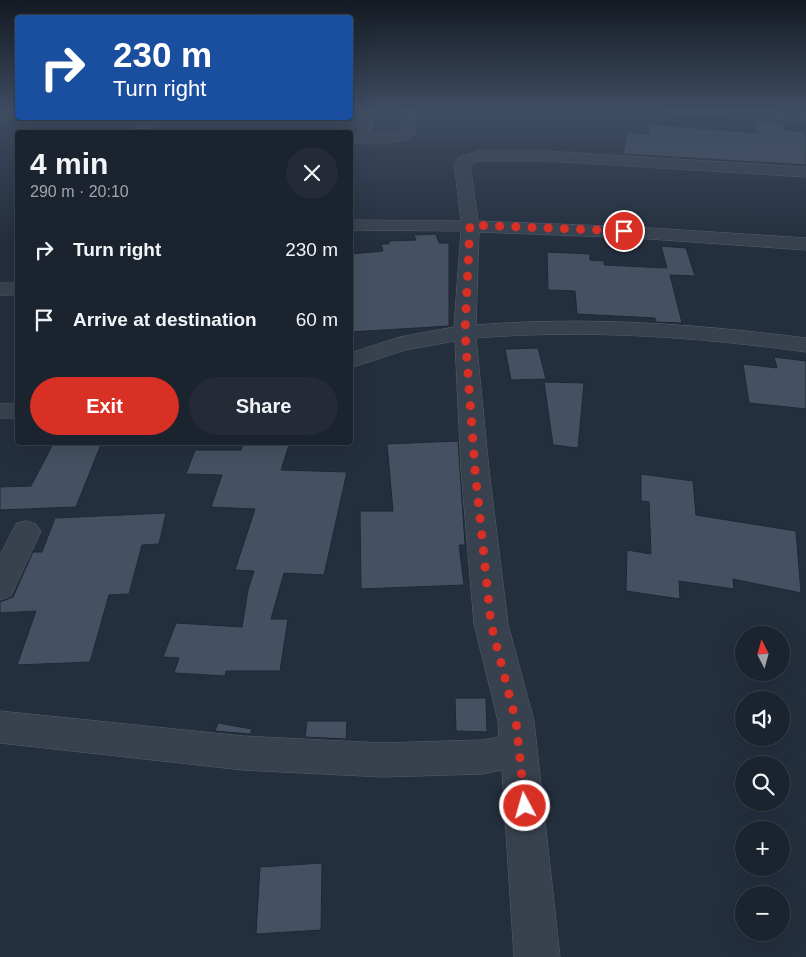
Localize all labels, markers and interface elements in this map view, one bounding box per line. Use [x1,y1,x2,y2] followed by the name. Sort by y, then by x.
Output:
[30,35,95,100] icon: right
[113,35,212,74] text: 230 m
[113,76,206,101] text: Turn right
[30,147,108,180] text: 4 min
[286,147,338,199] button: close
[30,183,129,200] text: 290 m · 20:10
[603,210,645,252] pin
[610,217,638,245] icon: arrive
[30,236,58,264] icon: right
[73,239,161,260] text: Turn right
[285,239,338,260] text: 230 m
[30,306,58,334] icon: arrive
[73,309,257,330] text: Arrive at destination
[296,309,338,330] text: 60 m
[30,377,179,435] button: Exit
[189,377,338,435] button: Share
[735,626,790,681] north arrow
[735,626,790,941] map controls
[735,691,790,746] button: sound
[735,756,790,811] button: search
[498,779,550,831] position arrow
[735,821,790,876] button: +
[735,886,790,941] button: −

